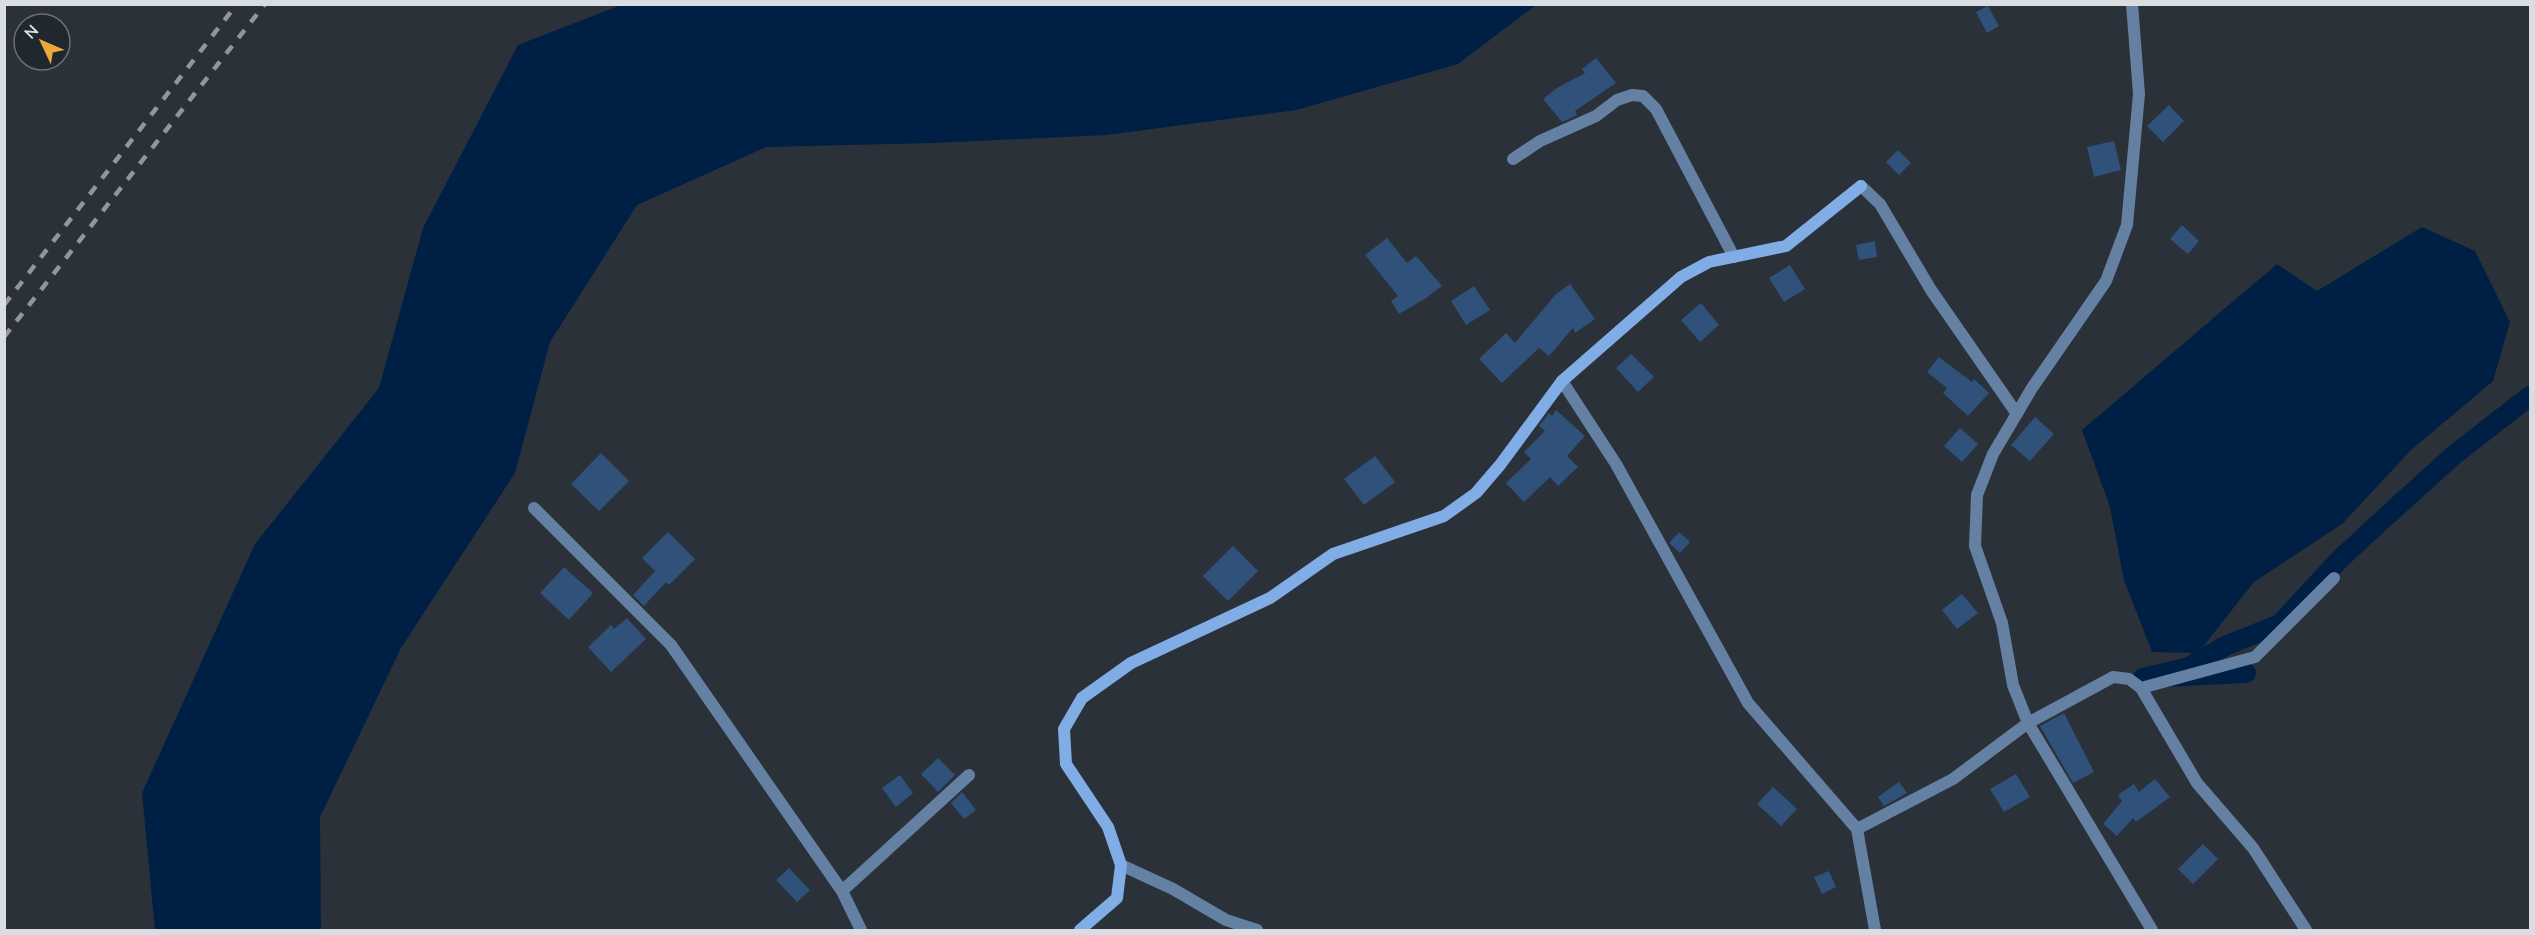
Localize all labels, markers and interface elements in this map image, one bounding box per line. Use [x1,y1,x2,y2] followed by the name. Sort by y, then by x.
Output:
[12,12,72,72] north arrow
[20,20,44,44] text: N

